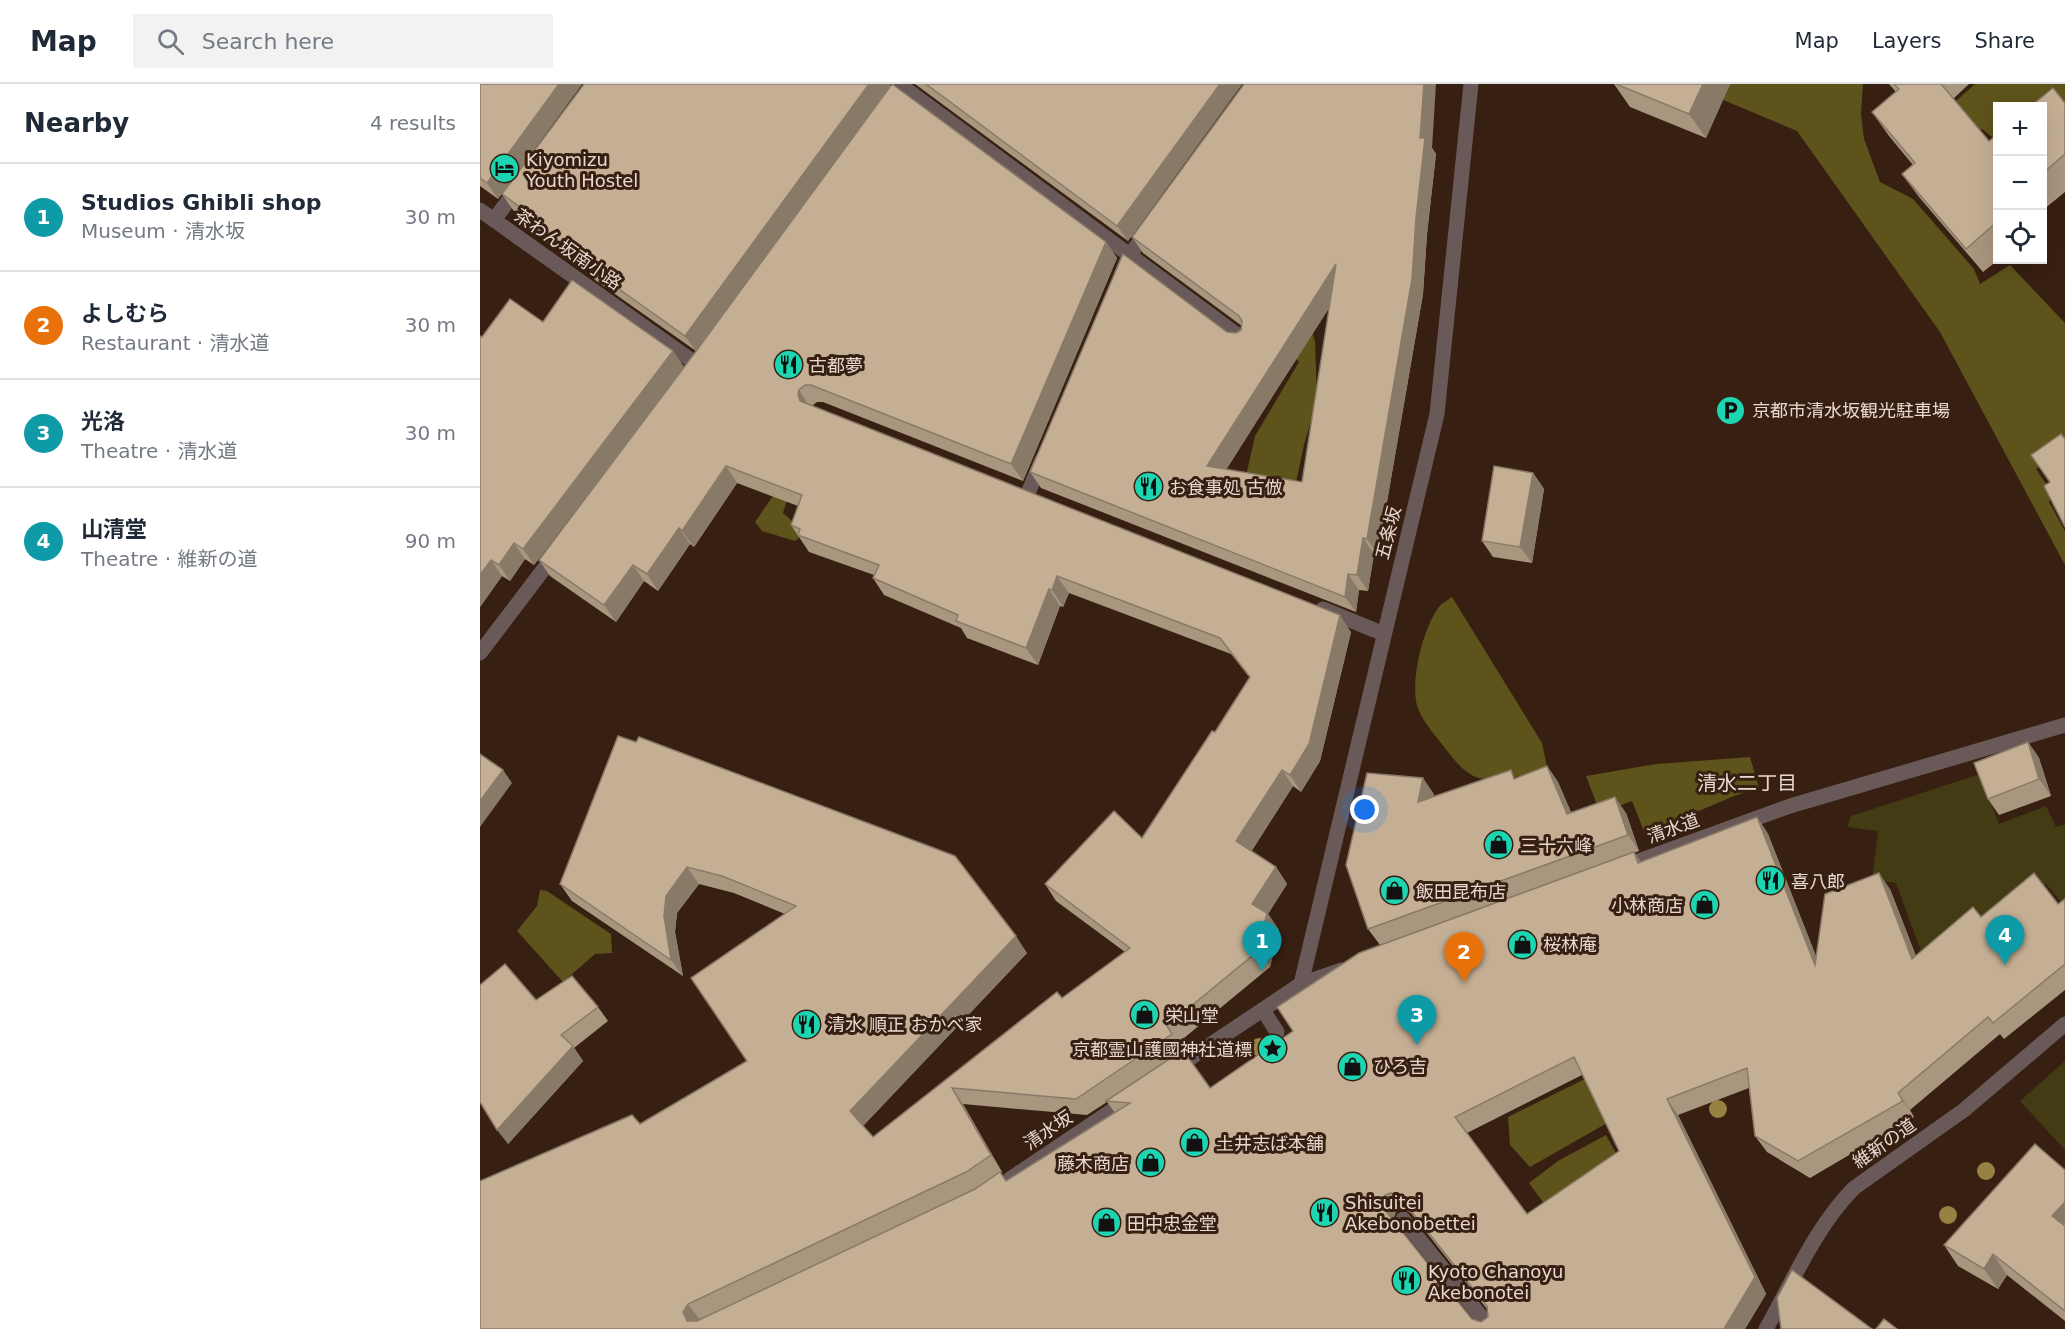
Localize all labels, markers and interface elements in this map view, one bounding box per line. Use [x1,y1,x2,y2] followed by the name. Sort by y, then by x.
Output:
[133,14,553,68] search box
[30,25,97,58] text: Map
[154,25,187,58] icon: search
[202,29,334,54] text: Search here
[1795,29,1839,53] text: Map
[1872,29,1941,53] text: Layers
[1974,29,2035,53] text: Share
[1993,102,2047,264] map controls
[1993,102,2047,156] button: +
[24,108,129,138] text: Nearby
[370,111,456,135] text: 4 results
[525,149,638,191] place label: Kiyomizu Youth Hostel
[489,153,521,185] hotel icon: Kiyomizu Youth Hostel
[1993,156,2047,210] button: −
[81,190,322,215] text: Studios Ghibli shop
[510,204,626,294] street label: 茶わん坂南小路
[37,205,50,229] text: 1
[405,205,456,229] text: 30 m
[1993,210,2047,264] button: locate
[81,219,245,243] text: Museum · 清水坂
[81,301,169,326] text: よしむら
[37,313,50,337] text: 2
[405,313,456,337] text: 30 m
[81,331,270,355] text: Restaurant · 清水道
[772,349,804,381] restaurant icon: 古都夢
[809,355,863,376] place label: 古都夢
[1715,394,1747,426] parking icon: 京都市清水坂観光駐車場
[1752,400,1950,421] place label: 京都市清水坂観光駐車場
[81,409,125,434] text: 光洛
[37,421,50,445] text: 3
[405,421,456,445] text: 30 m
[81,439,237,463] text: Theatre · 清水道
[1132,471,1164,503] restaurant icon: お食事処 古倣
[1169,477,1283,498] place label: お食事処 古倣
[1371,504,1405,562] street label: 五条坂
[81,517,147,542] text: 山清堂
[37,529,50,553] text: 4
[405,529,456,553] text: 90 m
[81,547,257,571] text: Theatre · 維新の道
[1697,771,1797,795] district label: 清水二丁目
[1350,795,1379,824] your location
[1644,809,1702,847] street label: 清水道
[1483,829,1515,861] shop icon: 三十六峰
[1520,835,1592,856] place label: 三十六峰
[1754,865,1786,897] restaurant icon: 喜八郎
[1791,871,1845,892] place label: 喜八郎
[1379,875,1411,907] shop icon: 飯田昆布店
[1416,881,1506,902] place label: 飯田昆布店
[1688,889,1720,921] shop icon: 小林商店
[1611,895,1683,916] place label: 小林商店
[1986,916,2024,965] pin: 4
[1242,922,1282,971] pin: 1
[1506,928,1538,960] shop icon: 桜林庵
[1444,932,1484,982] pin: 2
[1543,934,1597,955] place label: 桜林庵
[1398,996,1436,1045] pin: 3
[1128,999,1160,1031] shop icon: 栄山堂
[1165,1005,1219,1026] place label: 栄山堂
[790,1008,822,1040] restaurant icon: 清水 順正 おかべ家
[827,1014,982,1035] place label: 清水 順正 おかべ家
[1257,1033,1289,1065] place icon: 京都霊山護國神社道標
[1072,1039,1252,1060] place label: 京都霊山護國神社道標
[1336,1050,1368,1082] shop icon: ひろ吉
[1373,1056,1427,1077] place label: ひろ吉
[1020,1106,1076,1154] street label: 清水坂
[1848,1114,1920,1172] street label: 維新の道
[1179,1127,1211,1159] shop icon: 土井志ば本舗
[1216,1133,1324,1154] place label: 土井志ば本舗
[1134,1147,1166,1179] shop icon: 藤木商店
[1057,1153,1129,1174] place label: 藤木商店
[1345,1192,1476,1234] place label: Shisuitei Akebonobettei
[1308,1196,1340,1228] restaurant icon: Shisuitei Akebonobettei
[1090,1207,1122,1239] shop icon: 田中忠金堂
[1127,1213,1217,1234] place label: 田中忠金堂
[1428,1261,1563,1303] place label: Kyoto Chanoyu Akebonotei
[1391,1265,1423,1297] restaurant icon: Kyoto Chanoyu Akebonotei

